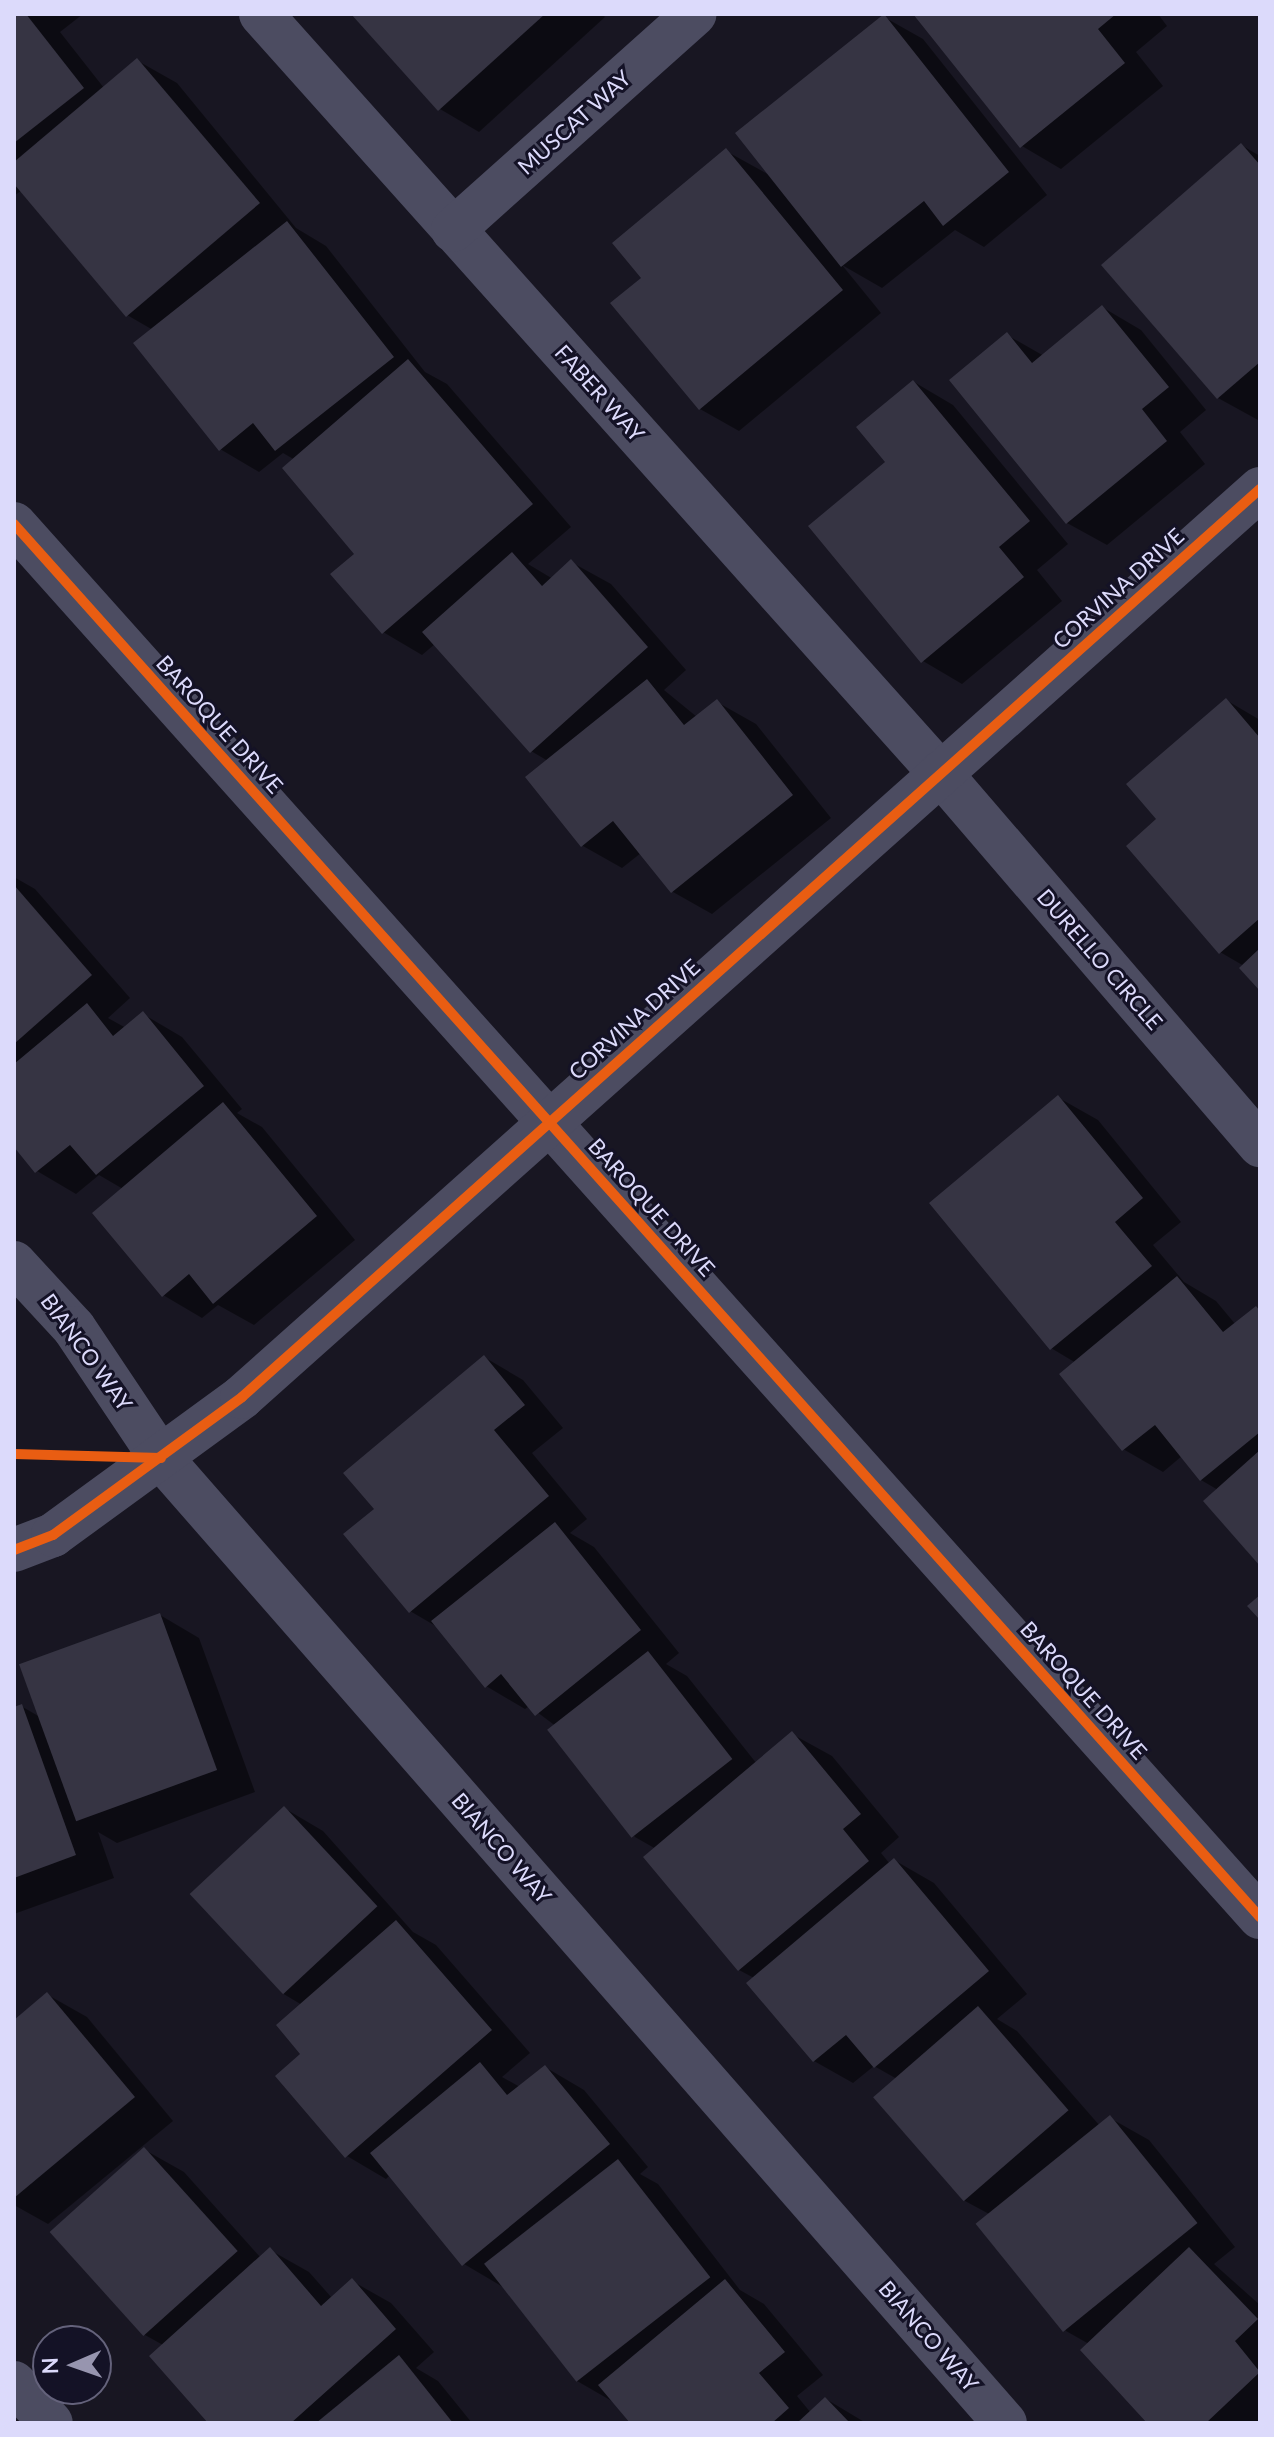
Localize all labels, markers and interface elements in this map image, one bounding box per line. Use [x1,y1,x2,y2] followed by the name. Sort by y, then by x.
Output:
[512,64,636,180] street label: MUSCAT WAY
[550,339,650,447] street label: FABER WAY
[1047,522,1189,654] street label: CORVINA DRIVE
[151,650,289,798] street label: BAROQUE DRIVE
[1032,883,1168,1035] street label: DURELLO CIRCLE
[563,953,705,1085] street label: CORVINA DRIVE
[583,1133,721,1281] street label: BAROQUE DRIVE
[36,1288,138,1416] street label: BIANCO WAY
[1015,1616,1153,1764] street label: BAROQUE DRIVE
[447,1787,557,1909] street label: BIANCO WAY
[874,2275,984,2397] street label: BIANCO WAY
[32,2325,112,2405] north arrow
[36,2357,63,2375] text: N

